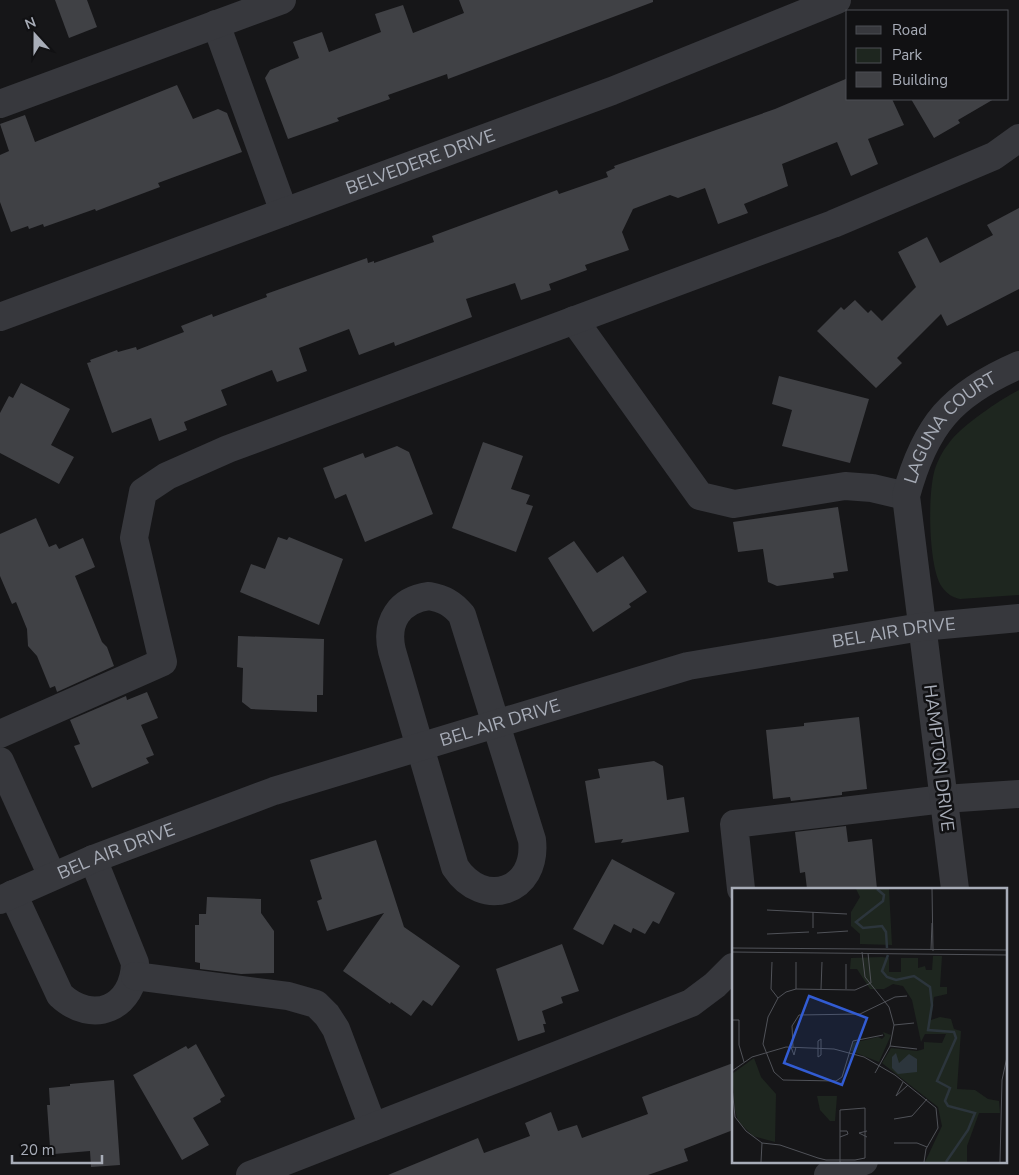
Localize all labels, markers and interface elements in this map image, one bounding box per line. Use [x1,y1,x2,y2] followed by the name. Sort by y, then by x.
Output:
[10,10,60,60] north arrow
[846,10,1009,100] legend
[22,13,39,34] text: N
[892,20,927,40] text: Road
[892,45,922,65] text: Park
[892,70,948,90] text: Building
[342,123,498,200] street label: BELVEDERE DRIVE
[898,366,1001,487] street label: LAGUNA COURT
[830,612,956,654] street label: BEL AIR DRIVE
[918,683,960,833] street label: HAMPTON DRIVE
[437,693,563,752] street label: BEL AIR DRIVE
[54,817,178,885] street label: BEL AIR DRIVE
[732,888,1006,1162] inset map
[12,1132,102,1164] scale bar
[20,1140,55,1160] text: 20 m

